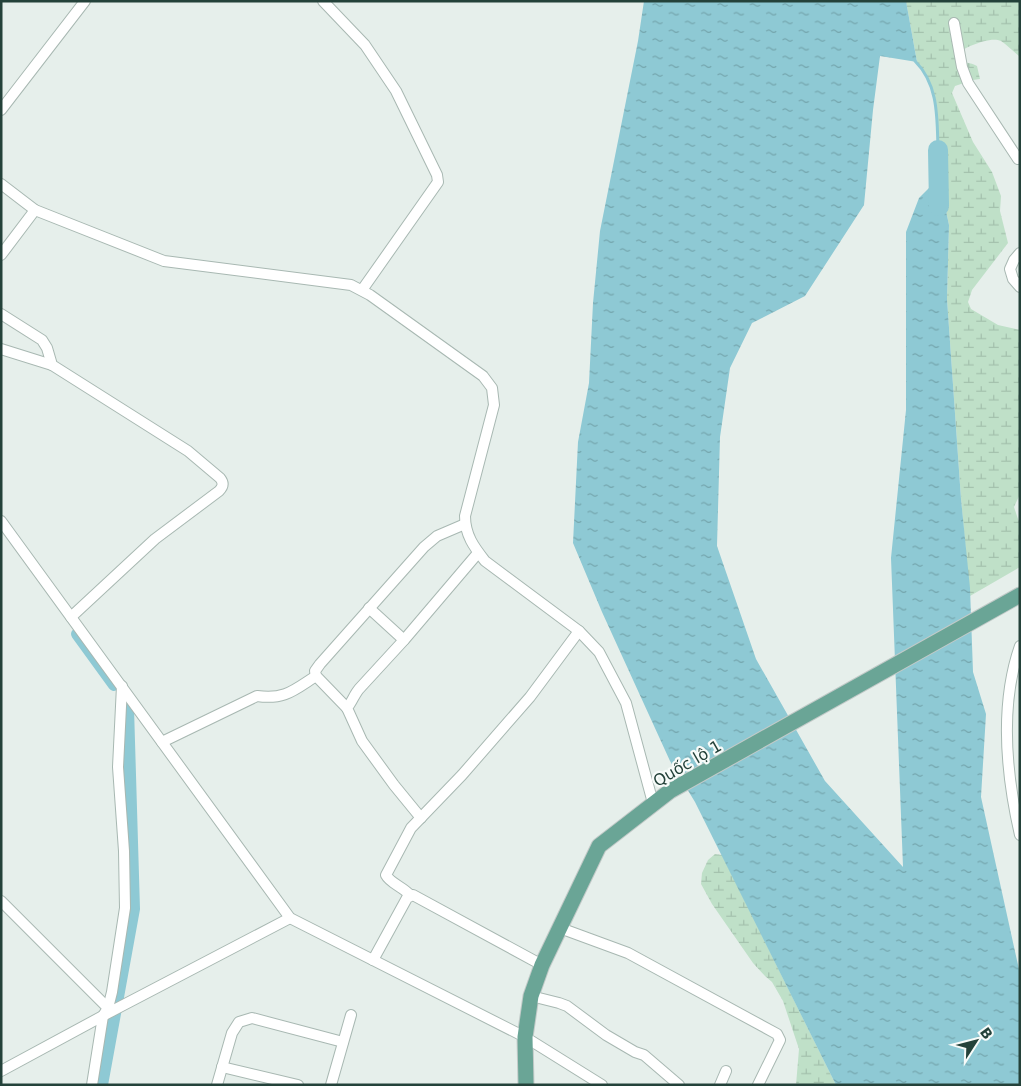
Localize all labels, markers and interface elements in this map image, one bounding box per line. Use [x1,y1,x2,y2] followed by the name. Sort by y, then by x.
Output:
[650,736,725,791] street label: Quốc lộ 1
[951,1016,1001,1066] north arrow
[977,1024,996,1042] text: B

